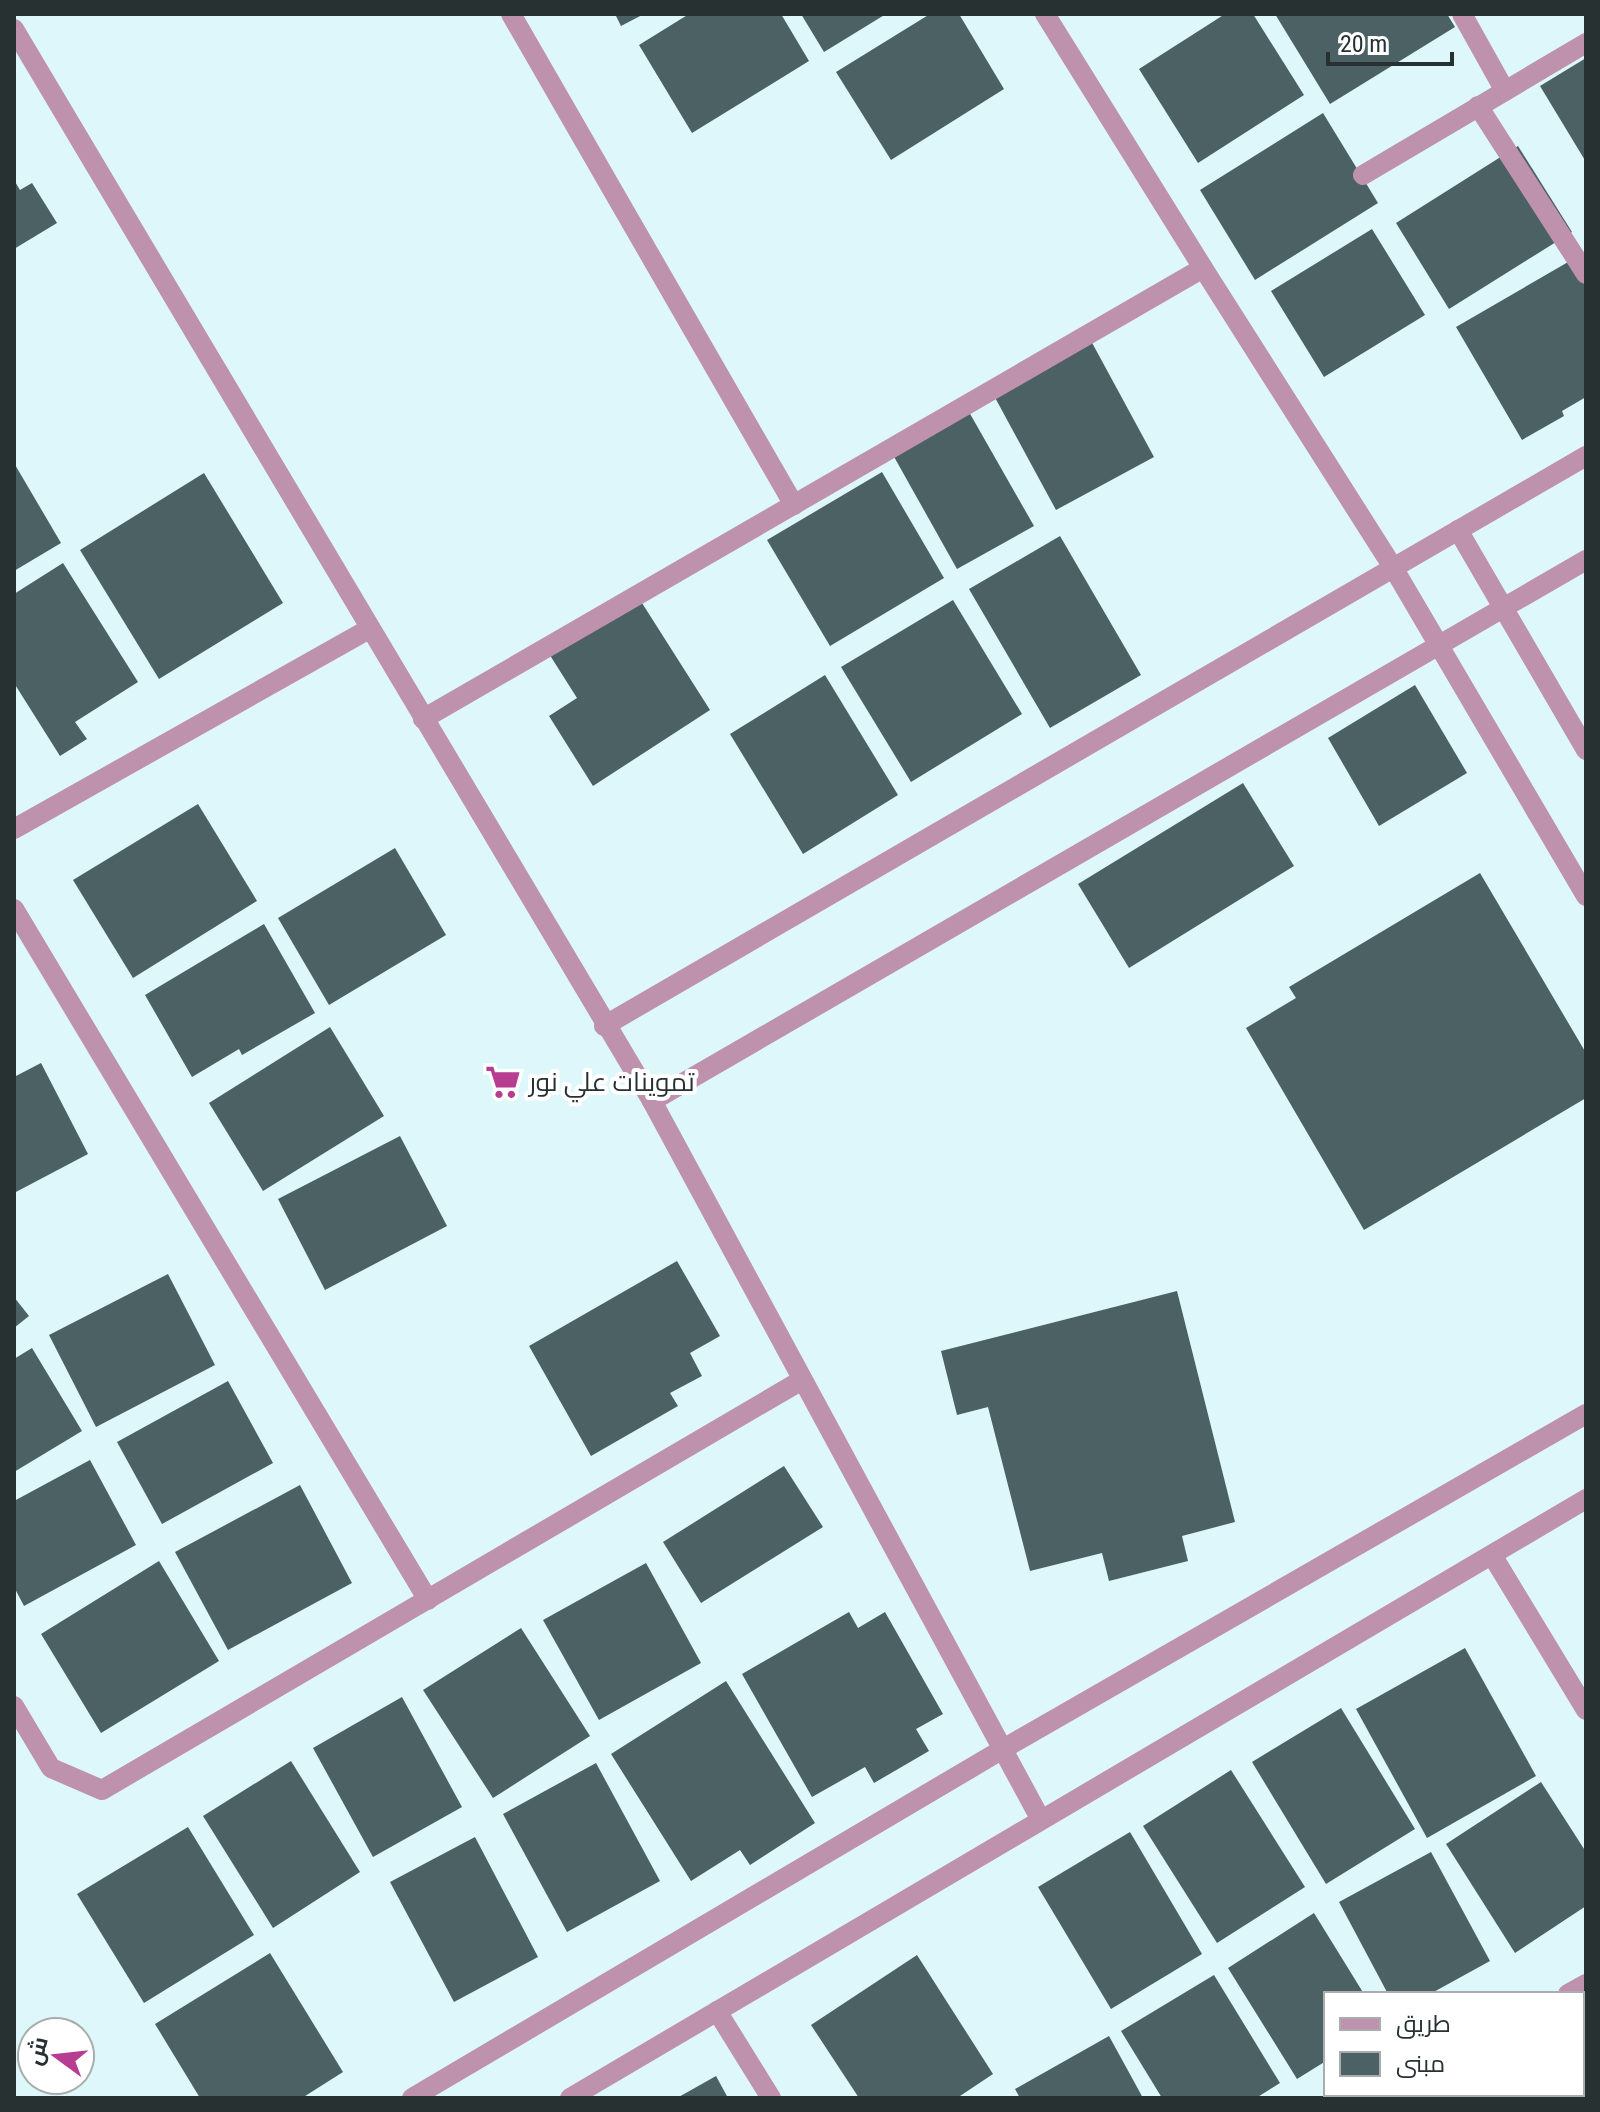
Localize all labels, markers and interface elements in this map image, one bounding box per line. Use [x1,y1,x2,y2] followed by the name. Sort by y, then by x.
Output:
[1328,16,1452,66] scale bar
[1340,30,1387,58] text: 20 m
[484,1063,522,1101] supermarket icon: تموينات علي نور
[527,1067,695,1103] place label: تموينات علي نور
[1324,1992,1584,2096] legend
[1396,2010,1451,2039] text: طريق
[16,2016,96,2096] north arrow
[21,2034,54,2068] text: ش
[1396,2050,1445,2078] text: مبنى

